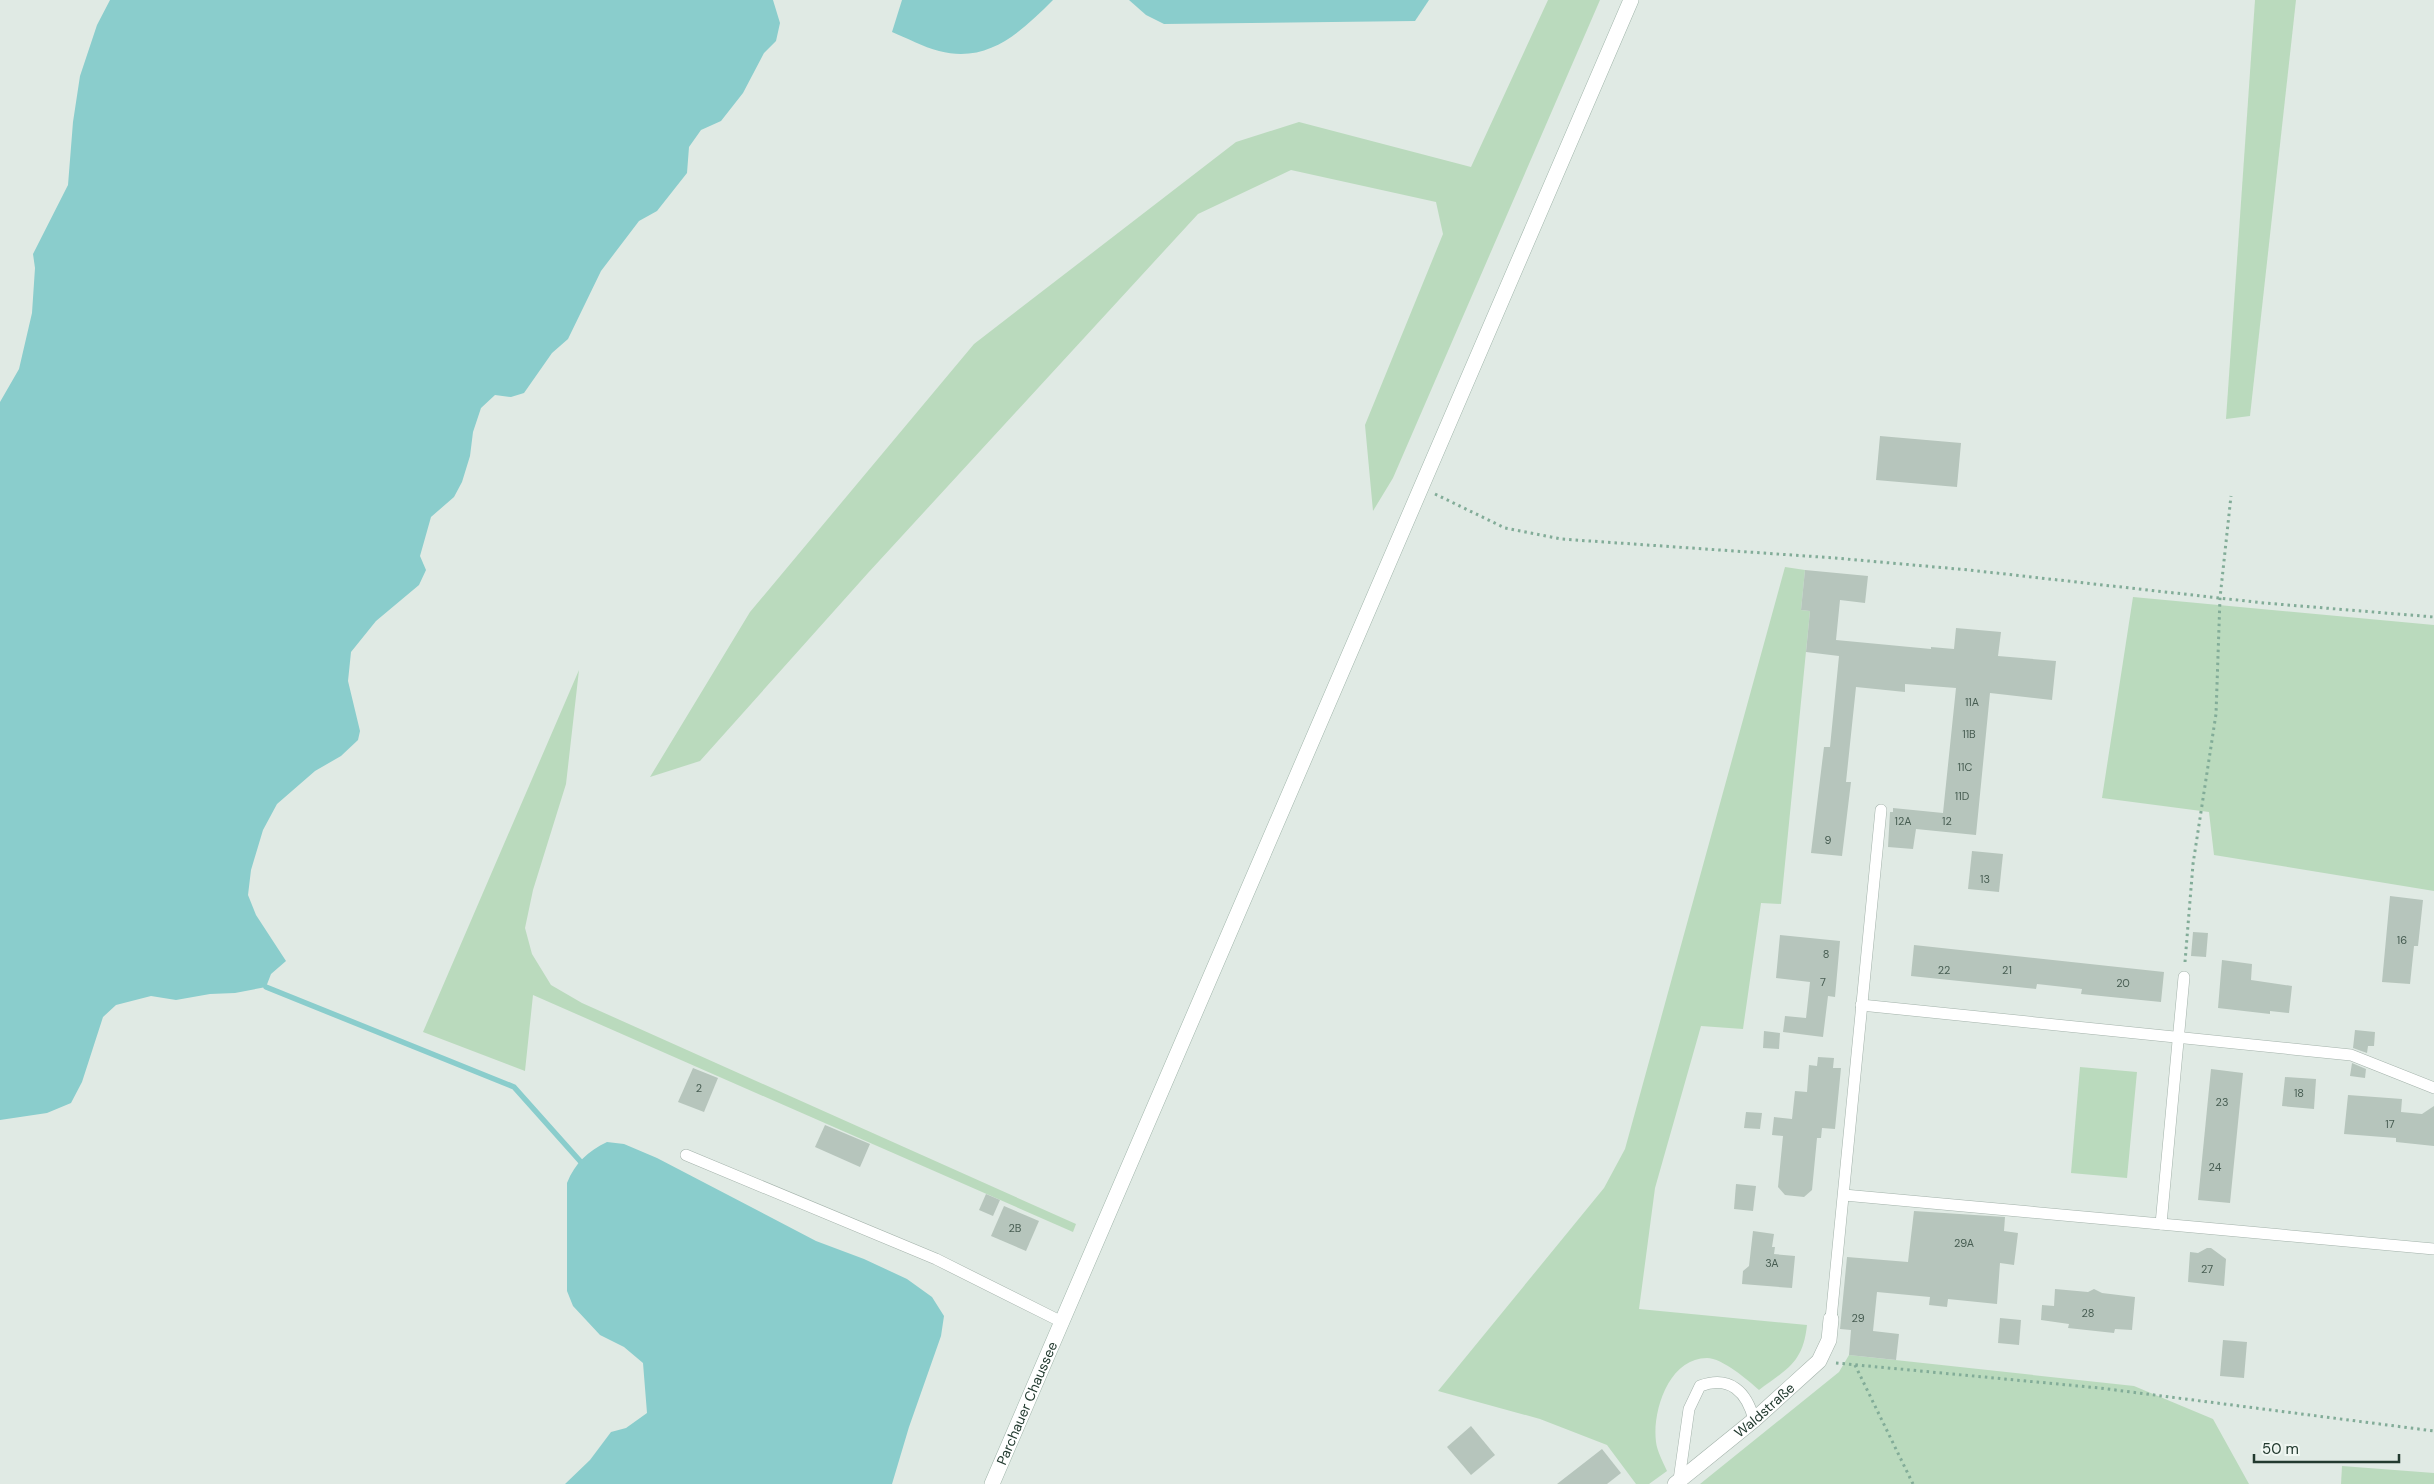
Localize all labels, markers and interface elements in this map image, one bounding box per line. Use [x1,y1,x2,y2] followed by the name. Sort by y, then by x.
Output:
[1965,695,1979,709] house number: 11A
[1962,727,1976,741] house number: 11B
[1958,760,1972,774] house number: 11C
[1955,789,1970,803] house number: 11D
[1894,814,1912,828] house number: 12A
[1942,814,1952,828] house number: 12
[1825,833,1832,847] house number: 9
[1980,872,1990,886] house number: 13
[2397,933,2407,947] house number: 16
[1823,947,1829,961] house number: 8
[1938,963,1950,977] house number: 22
[2002,963,2012,977] house number: 21
[1820,975,1826,989] house number: 7
[2116,976,2130,990] house number: 20
[696,1081,702,1095] house number: 2
[2294,1086,2304,1100] house number: 18
[2216,1095,2228,1109] house number: 23
[2385,1117,2395,1131] house number: 17
[2209,1160,2222,1174] house number: 24
[1009,1221,1022,1235] house number: 2B
[1954,1236,1974,1250] house number: 29A
[1765,1256,1779,1270] house number: 3A
[2201,1262,2213,1276] house number: 27
[2082,1306,2094,1320] house number: 28
[1851,1311,1865,1325] house number: 29
[992,1339,1061,1468] street label: Parchauer Chaussee
[1731,1379,1798,1441] street label: Waldstraße
[2254,1432,2399,1464] scale bar
[2262,1439,2299,1459] text: 50 m

